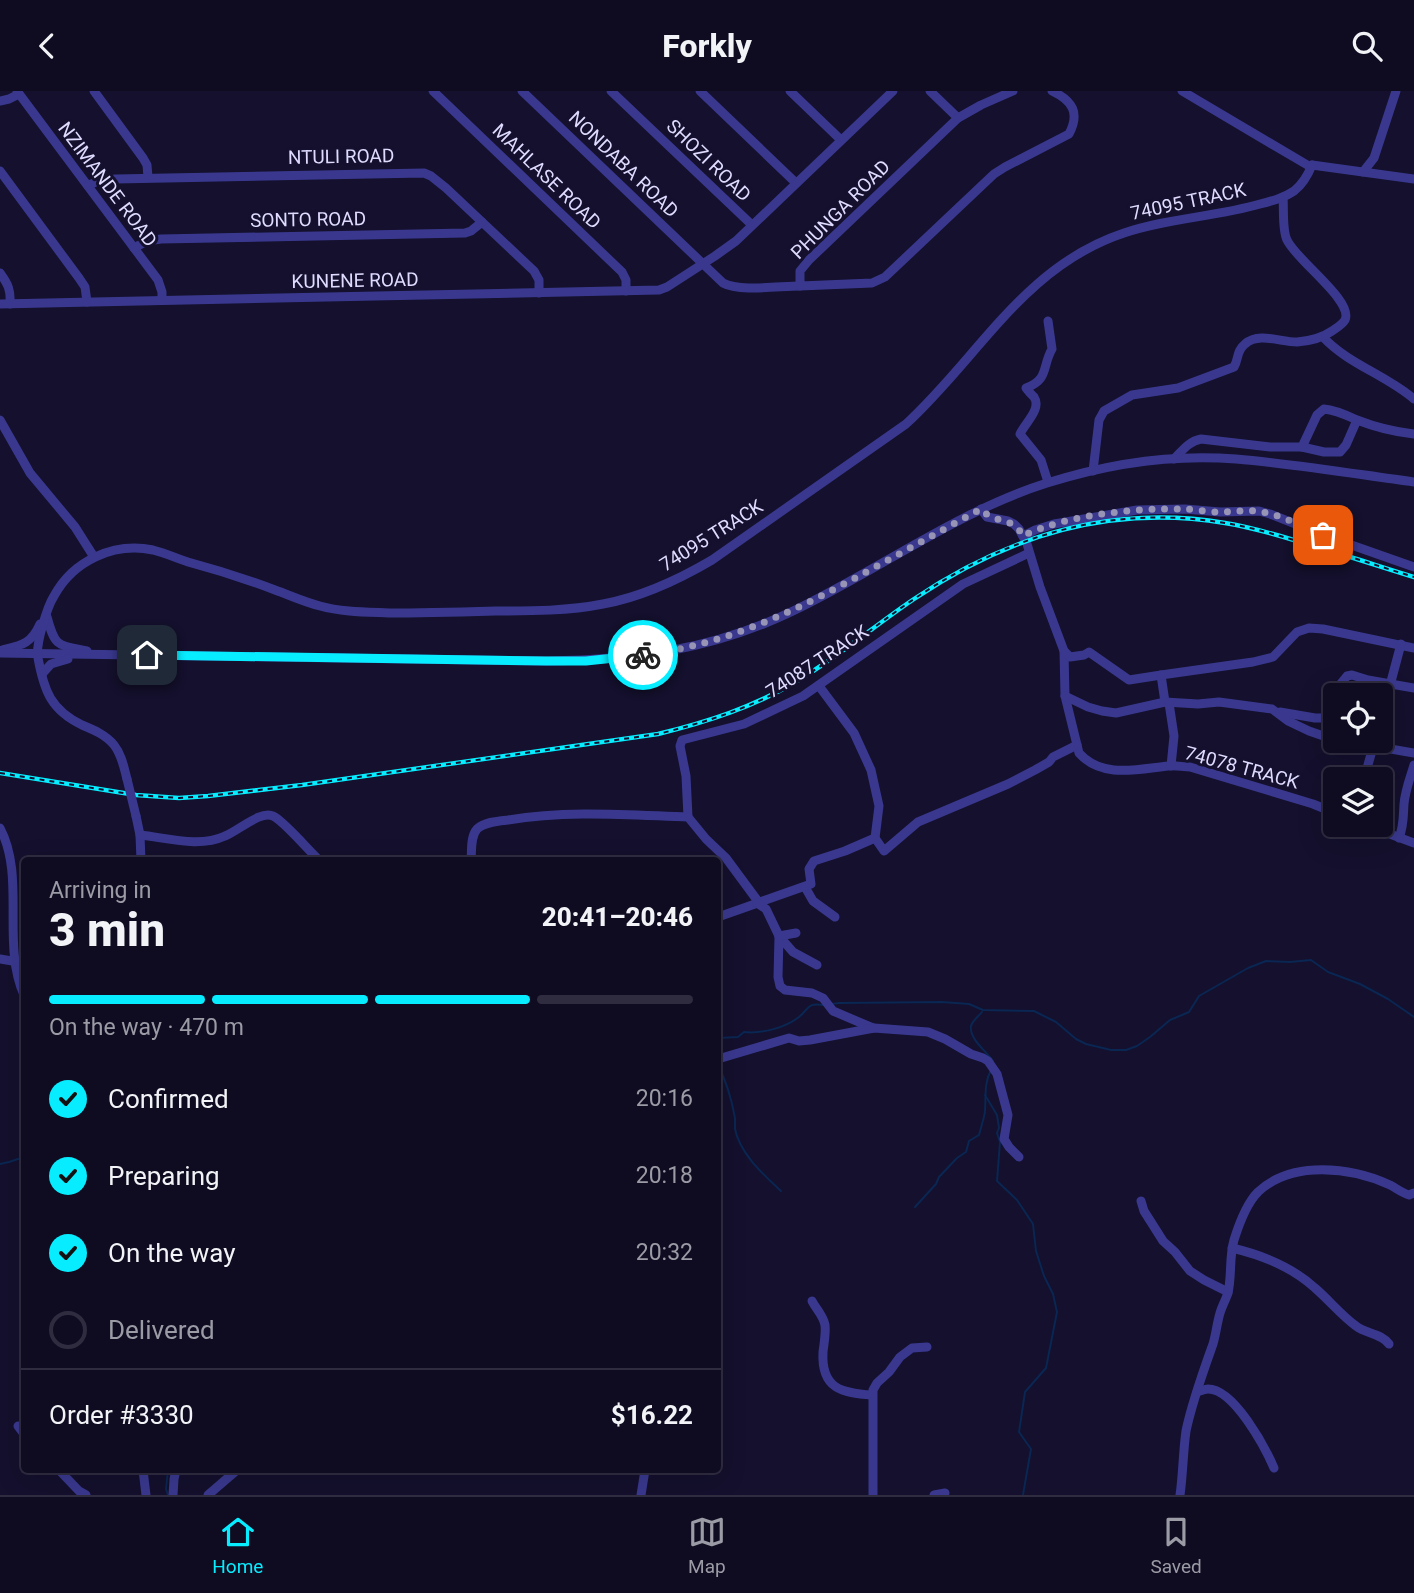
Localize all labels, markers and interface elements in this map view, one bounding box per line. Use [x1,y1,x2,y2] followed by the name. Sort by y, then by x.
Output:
[28,27,66,65] icon: back
[662,27,752,65] text: Forkly
[1348,27,1386,65] icon: search
[564,106,683,222] street label: NONDABA ROAD
[662,114,756,206] street label: SHOZI ROAD
[53,117,162,251] street label: NZIMANDE ROAD
[488,119,606,234] street label: MAHLASE ROAD
[288,144,394,169] street label: NTULI ROAD
[786,155,895,264] street label: PHUNGA ROAD
[1128,178,1248,225] street label: 74095 TRACK
[250,207,366,232] street label: SONTO ROAD
[291,268,419,293] street label: KUNENE ROAD
[655,495,767,576] street label: 74095 TRACK
[1293,505,1353,565] pin
[1304,516,1342,554] icon: bag
[608,620,678,690] courier
[762,620,873,703] street label: 74087 TRACK
[117,625,177,685] pin
[128,636,166,674] icon: home
[624,636,662,674] icon: bike
[1323,683,1393,837] map controls
[1323,683,1393,753] button: locate
[1182,741,1302,794] street label: 74078 TRACK
[1323,767,1393,837] button: layers
[49,877,152,904] text: Arriving in
[542,902,693,932] text: 20:41–20:46
[49,903,165,957] text: 3 min
[49,1014,244,1041] text: On the way · 470 m
[49,1080,87,1118] icon: check
[108,1084,229,1114] text: Confirmed
[636,1085,693,1112] text: 20:16
[49,1157,87,1195] icon: check
[108,1161,220,1191] text: Preparing
[636,1162,693,1189] text: 20:18
[49,1234,87,1272] icon: check
[108,1238,236,1268] text: On the way
[636,1239,693,1266] text: 20:32
[108,1315,215,1345] text: Delivered
[49,1400,194,1430] text: Order #3330
[611,1400,693,1430] text: $16.22
[212,1513,263,1578] tab: Home
[688,1513,726,1578] tab: Map
[1150,1513,1202,1578] tab: Saved

